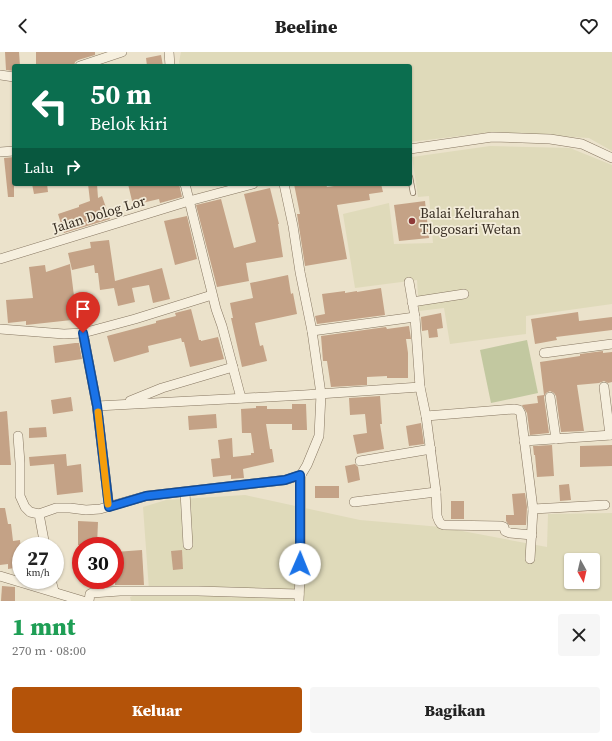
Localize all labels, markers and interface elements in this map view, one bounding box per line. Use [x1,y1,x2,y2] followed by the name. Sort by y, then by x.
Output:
[275,14,337,39] text: Beeline
[12,15,34,37] icon: back
[578,15,600,37] icon: heart
[90,75,152,113] text: 50 m
[24,80,76,132] icon: left
[90,111,168,136] text: Belok kiri
[62,156,84,178] icon: right
[24,157,54,178] text: Lalu
[49,190,148,238] street label: Jalan Dolog Lor
[420,203,521,239] place label: Balai Kelurahan Tlogosari Wetan
[407,216,417,226] marker: Balai Kelurahan Tlogosari Wetan
[66,292,100,333] pin
[72,298,94,320] icon: arrive
[72,537,124,589] speed limit sign: 30
[279,543,321,585] position arrow
[27,544,49,572] text: 27
[564,553,600,589] north arrow
[564,553,600,589] map controls
[26,566,50,579] text: km/h
[12,610,76,643] text: 1 mnt
[558,614,600,656] button: close
[12,642,86,659] text: 270 m · 08:00
[12,687,302,733] button: Keluar
[310,687,600,733] button: Bagikan

